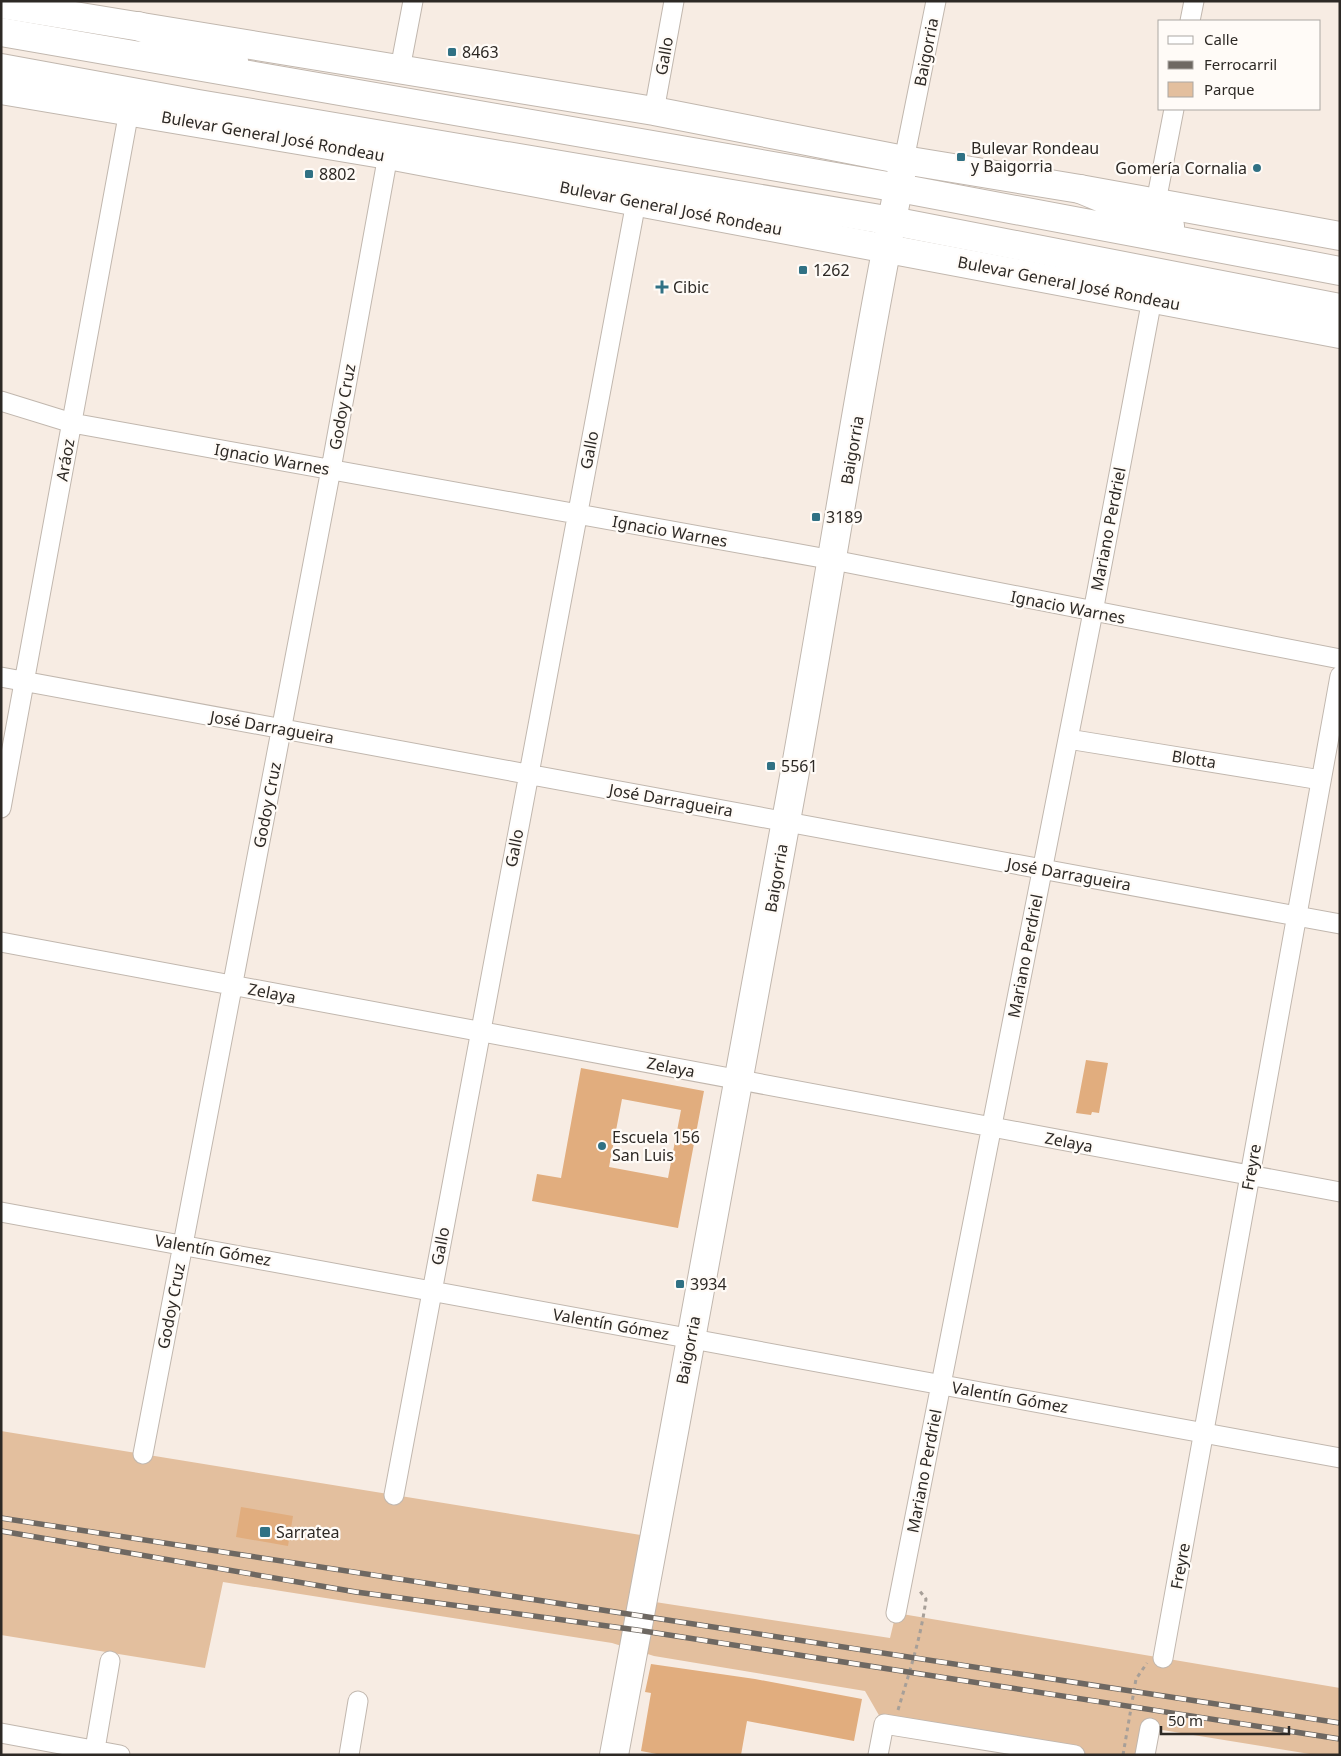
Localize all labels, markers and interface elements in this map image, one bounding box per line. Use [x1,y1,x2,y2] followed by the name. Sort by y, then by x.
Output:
[909,16,943,88] street label: Baigorria
[1158,20,1321,110] legend
[1204,29,1238,49] text: Calle
[650,35,678,77] street label: Gallo
[462,41,499,63] place label: 8463
[446,46,458,58] marker: 8463
[1204,54,1277,74] text: Ferrocarril
[1204,79,1254,99] text: Parque
[160,106,386,166] street label: Bulevar General José Rondeau
[971,137,1099,177] place label: Bulevar Rondeau y Baigorria
[955,151,967,163] marker: Bulevar Rondeau y Baigorria
[1115,157,1247,179] place label: Gomería Cornalia
[1251,162,1263,174] marker: Gomería Cornalia
[319,163,356,185] place label: 8802
[303,168,315,180] marker: 8802
[558,176,784,240] street label: Bulevar General José Rondeau
[956,251,1182,315] street label: Bulevar General José Rondeau
[813,259,850,281] place label: 1262
[797,264,809,276] marker: 1262
[673,276,709,298] place label: Cibic
[655,280,669,294] marker: Cibic
[324,362,360,452] street label: Godoy Cruz
[835,414,869,486] street label: Baigorria
[575,429,603,471] street label: Gallo
[50,437,80,483] street label: Aráoz
[213,438,331,480] street label: Ignacio Warnes
[1085,465,1131,593] street label: Mariano Perdriel
[826,506,863,528] place label: 3189
[611,510,729,552] street label: Ignacio Warnes
[810,511,822,523] marker: 3189
[1009,585,1127,629] street label: Ignacio Warnes
[206,705,336,749] street label: José Darragueira
[1170,745,1218,773] street label: Blotta
[781,755,818,777] place label: 5561
[248,760,286,850] street label: Godoy Cruz
[765,760,777,772] marker: 5561
[605,778,735,822] street label: José Darragueira
[500,827,528,869] street label: Gallo
[759,842,793,914] street label: Baigorria
[1003,852,1133,896] street label: José Darragueira
[1002,892,1048,1020] street label: Mariano Perdriel
[246,978,298,1008] street label: Zelaya
[645,1052,697,1082] street label: Zelaya
[612,1126,700,1166] place label: Escuela 156 San Luis
[1043,1127,1095,1157] street label: Zelaya
[596,1140,608,1152] marker: Escuela 156 San Luis
[1236,1142,1266,1192] street label: Freyre
[426,1225,454,1267] street label: Gallo
[153,1229,273,1271] street label: Valentín Gómez
[152,1261,190,1351] street label: Godoy Cruz
[690,1273,727,1295] place label: 3934
[674,1278,686,1290] marker: 3934
[551,1303,671,1345] street label: Valentín Gómez
[671,1314,705,1386] street label: Baigorria
[950,1376,1070,1418] street label: Valentín Gómez
[901,1407,947,1535] street label: Mariano Perdriel
[276,1521,339,1543] place label: Sarratea
[258,1525,272,1539] marker: Sarratea
[1165,1541,1195,1591] street label: Freyre
[1161,1704,1288,1736] scale bar
[1168,1710,1203,1730] text: 50 m

